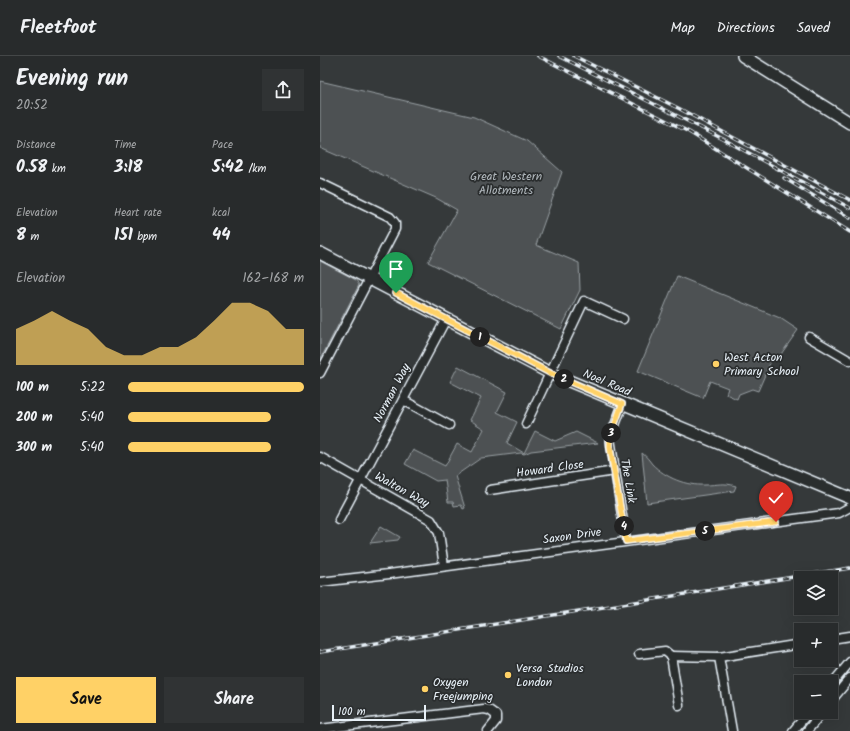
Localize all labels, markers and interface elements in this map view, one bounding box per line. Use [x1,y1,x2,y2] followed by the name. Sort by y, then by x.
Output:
[20,13,97,43] text: Fleetfoot
[670,17,695,39] text: Map
[717,17,775,39] text: Directions
[797,17,830,39] text: Saved
[16,62,128,97] text: Evening run
[262,69,304,111] button: share
[16,95,48,116] text: 20:52
[16,136,56,154] text: Distance
[114,136,136,154] text: Time
[212,136,233,154] text: Pace
[16,154,47,181] text: 0.58
[114,154,143,181] text: 3:18
[212,154,244,181] text: 5:42
[47,160,66,178] text: km
[244,160,266,178] text: /km
[470,167,542,200] park label: Great Western Allotments
[16,204,58,222] text: Elevation
[114,204,162,222] text: Heart rate
[212,204,230,222] text: kcal
[16,222,26,249] text: 8
[114,222,133,249] text: 151
[212,222,231,249] text: 44
[26,228,39,246] text: m
[133,228,157,246] text: bpm
[379,252,413,293] pin
[385,258,407,280] icon: arrive
[16,268,65,289] text: Elevation
[243,268,304,289] text: 162–168 m
[470,327,490,347] pin: 1
[478,328,482,346] text: 1
[724,348,799,381] place label: West Acton Primary School
[711,359,721,369] marker: West Acton Primary School
[368,360,416,426] street label: Norman Way
[580,364,635,402] street label: Noel Road
[554,369,574,389] pin: 2
[561,370,567,388] text: 2
[16,377,49,398] text: 100 m
[80,377,105,398] text: 5:22
[16,407,53,428] text: 200 m
[80,407,104,428] text: 5:40
[601,423,621,443] pin: 3
[608,424,614,442] text: 3
[16,437,52,458] text: 300 m
[80,437,104,458] text: 5:40
[515,455,586,483] street label: Howard Close
[615,457,641,505] street label: The Link
[371,467,433,513] street label: Walton Way
[759,481,793,522] pin
[765,487,787,509] icon: check
[614,516,634,536] pin: 4
[621,517,627,535] text: 4
[695,521,715,541] pin: 5
[542,522,603,550] street label: Saxon Drive
[702,522,708,540] text: 5
[794,571,838,719] map controls
[794,571,838,615] button: layers
[794,623,838,667] button: +
[516,659,584,692] place label: Versa Studios London
[503,670,513,680] marker: Versa Studios London
[433,673,493,706] place label: Oxygen Freejumping
[794,675,838,719] button: −
[16,677,156,723] button: Save
[164,677,304,723] button: Share
[420,684,430,694] marker: Oxygen Freejumping
[332,703,426,722] scale bar
[338,703,366,721] text: 100 m

